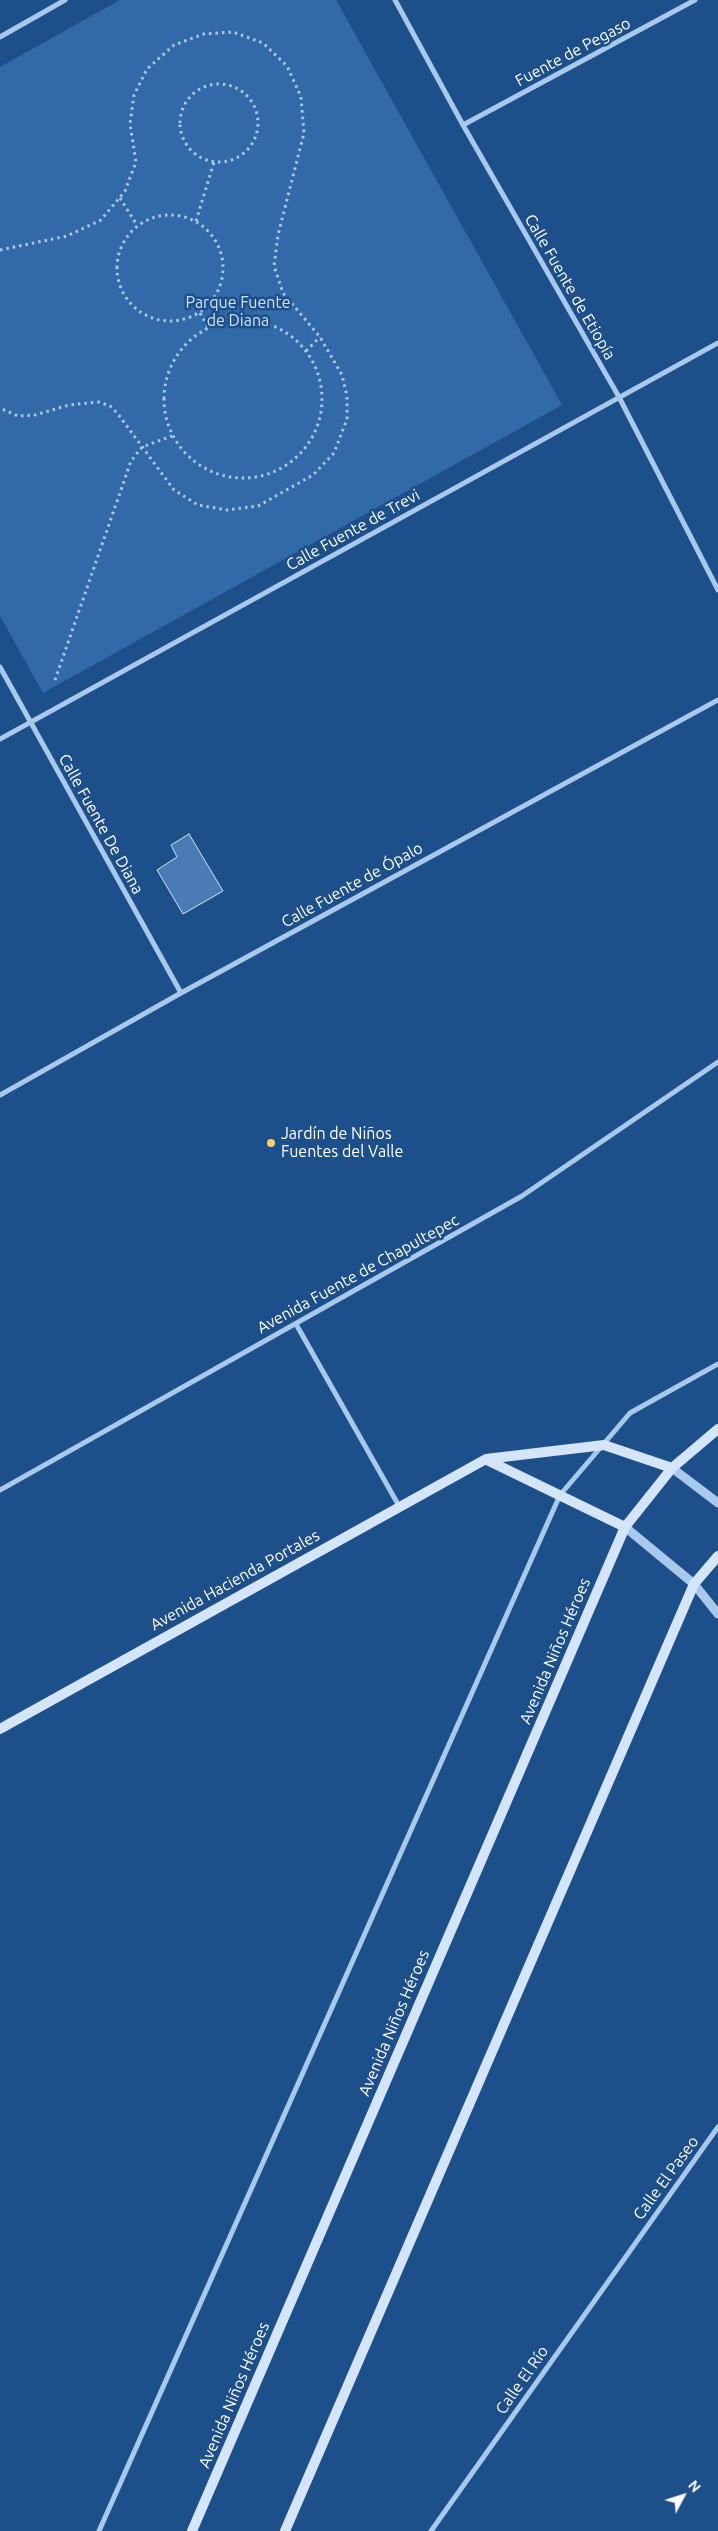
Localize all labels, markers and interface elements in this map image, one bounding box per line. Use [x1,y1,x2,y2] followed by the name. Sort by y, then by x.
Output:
[512,14,634,90] street label: Fuente de Pegaso
[520,211,620,363] street label: Calle Fuente de Etiopía
[185,293,291,331] park label: Parque Fuente de Diana
[283,485,423,575] street label: Calle Fuente de Trevi
[54,750,148,898] street label: Calle Fuente De Diana
[278,838,426,932] street label: Calle Fuente de Ópalo
[281,1124,403,1162] place label: Jardín de Niños Fuentes del Valle
[265,1137,277,1149] marker: Jardín de Niños Fuentes del Valle
[254,1210,462,1338] street label: Avenida Fuente de Chapultepec
[147,1525,323,1635] street label: Avenida Hacienda Portales
[516,1575,594,1727] street label: Avenida Niños Héroes
[355,1947,433,2099] street label: Avenida Niños Héroes
[629,2132,703,2224] street label: Calle El Paseo
[195,2319,273,2471] street label: Avenida Niños Héroes
[491,2342,553,2418] street label: Calle El Río
[658,2471,708,2521] north arrow
[685,2477,704,2495] text: N

